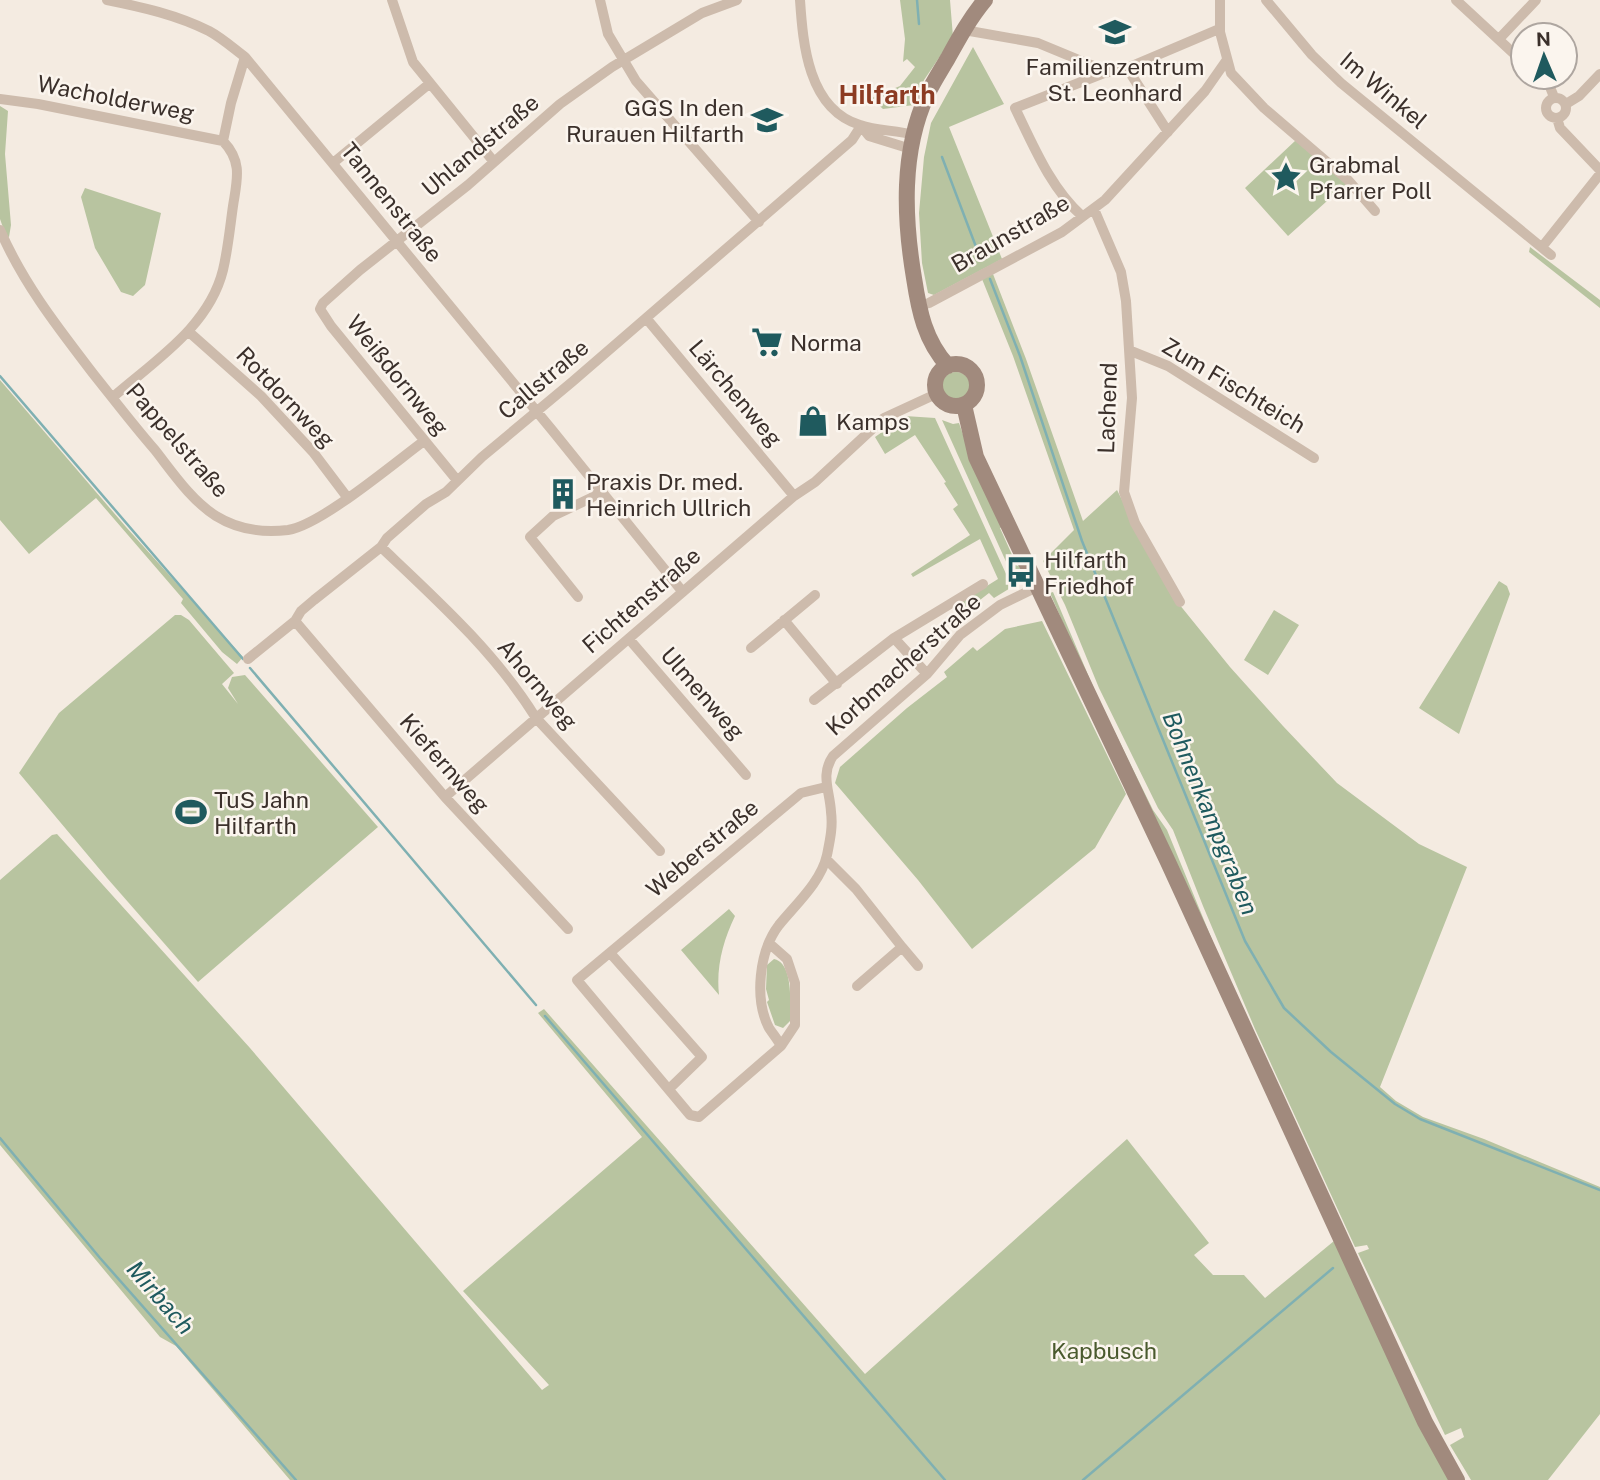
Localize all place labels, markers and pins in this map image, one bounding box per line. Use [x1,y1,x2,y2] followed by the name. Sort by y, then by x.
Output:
[1098,15,1132,49] school or university icon: Familienzentrum St. Leonhard
[1026,53,1204,106] place label: Familienzentrum St. Leonhard
[566,94,744,147] place label: GGS In den Rurauen Hilfarth
[750,103,784,137] school or university icon: GGS In den Rurauen Hilfarth
[1309,151,1432,204] place label: Grabmal Pfarrer Poll
[1269,160,1303,194] place icon: Grabmal Pfarrer Poll
[750,325,784,359] supermarket icon: Norma
[790,329,862,356] place label: Norma
[796,404,830,438] shop icon: Kamps
[836,408,909,435] place label: Kamps
[586,468,751,521] place label: Praxis Dr. med. Heinrich Ullrich
[546,477,580,511] building icon: Praxis Dr. med. Heinrich Ullrich
[1044,546,1134,599] place label: Hilfarth Friedhof
[1004,555,1038,589] bus stop icon: Hilfarth Friedhof
[214,786,309,839] place label: TuS Jahn Hilfarth
[174,795,208,829] sports icon: TuS Jahn Hilfarth

